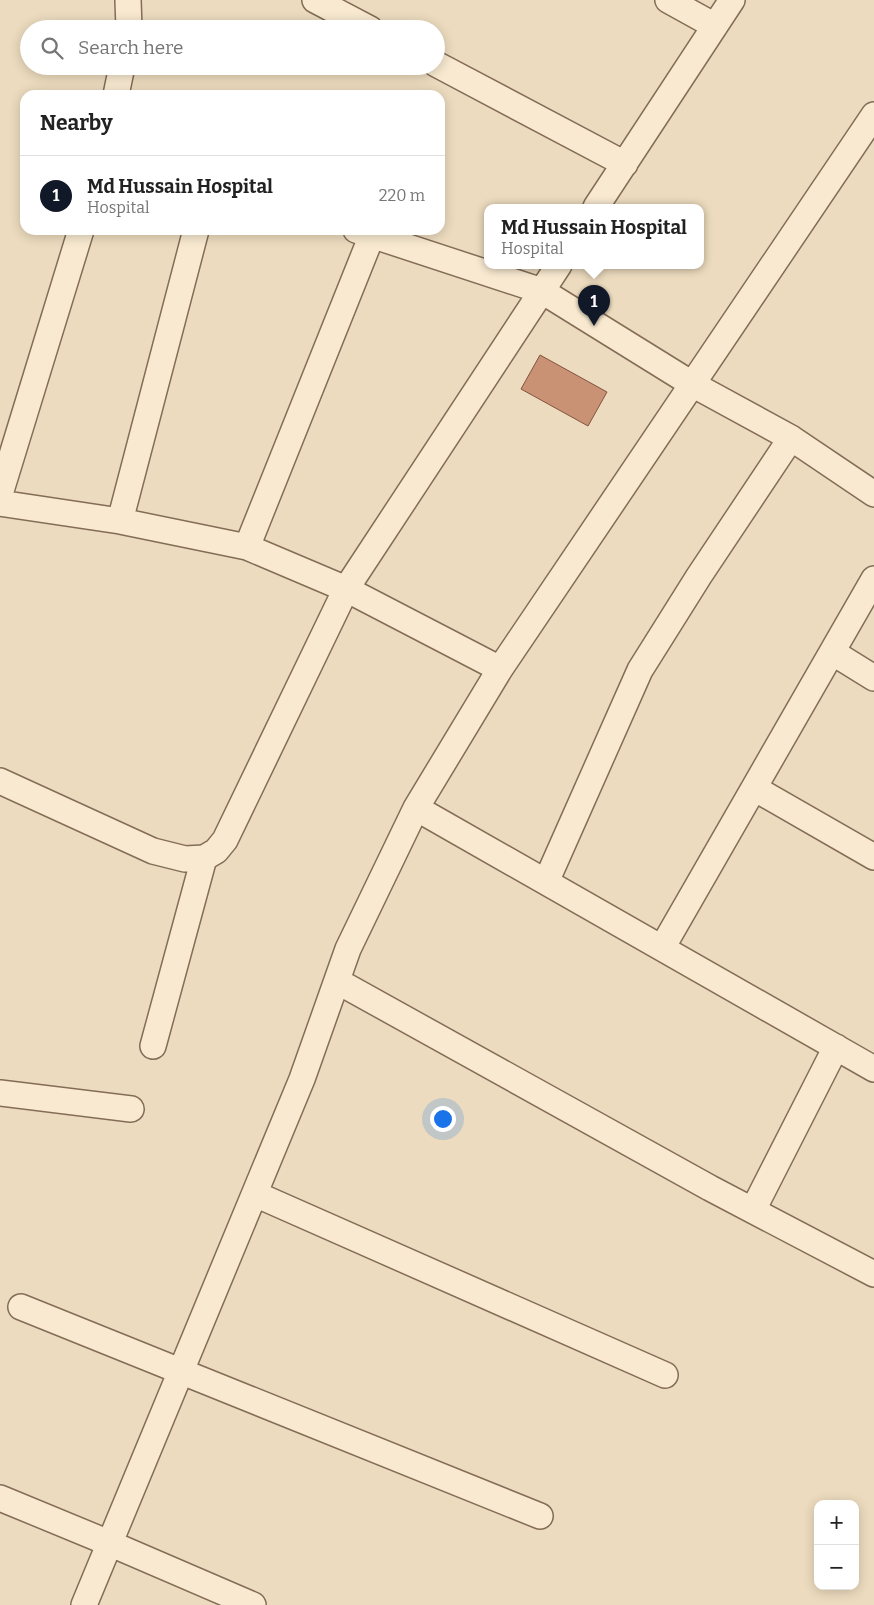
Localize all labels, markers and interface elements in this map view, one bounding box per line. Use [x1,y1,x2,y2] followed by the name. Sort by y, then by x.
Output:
[20,20,445,75] search box
[38,34,66,62] icon: search
[78,36,183,59] text: Search here
[40,110,113,136] text: Nearby
[87,175,273,198] text: Md Hussain Hospital
[53,186,59,205] text: 1
[379,186,425,205] text: 220 m
[87,198,150,217] text: Hospital
[484,204,704,269] popup
[501,216,687,239] text: Md Hussain Hospital
[501,239,564,258] text: Hospital
[578,285,610,326] pin: 1
[430,1106,456,1132] your location
[814,1500,859,1590] map controls
[814,1500,859,1545] button: +
[814,1545,859,1590] button: −

